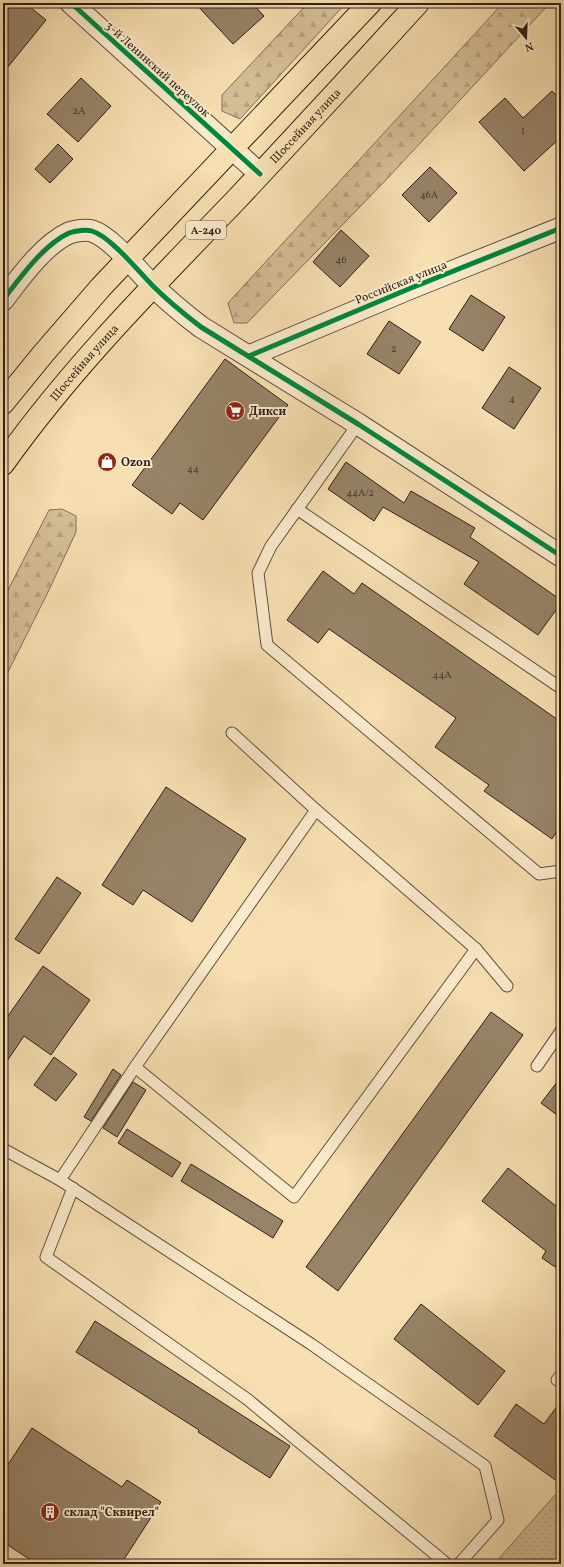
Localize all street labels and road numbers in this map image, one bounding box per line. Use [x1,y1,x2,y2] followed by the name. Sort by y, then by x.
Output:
[101,18,214,122] street label: 3-й Ленинский переулок
[267,85,345,168] street label: Шоссейная улица
[186,221,226,239] road number: А-240
[353,257,450,309] street label: Российская улица
[47,321,123,405] street label: Шоссейная улица

